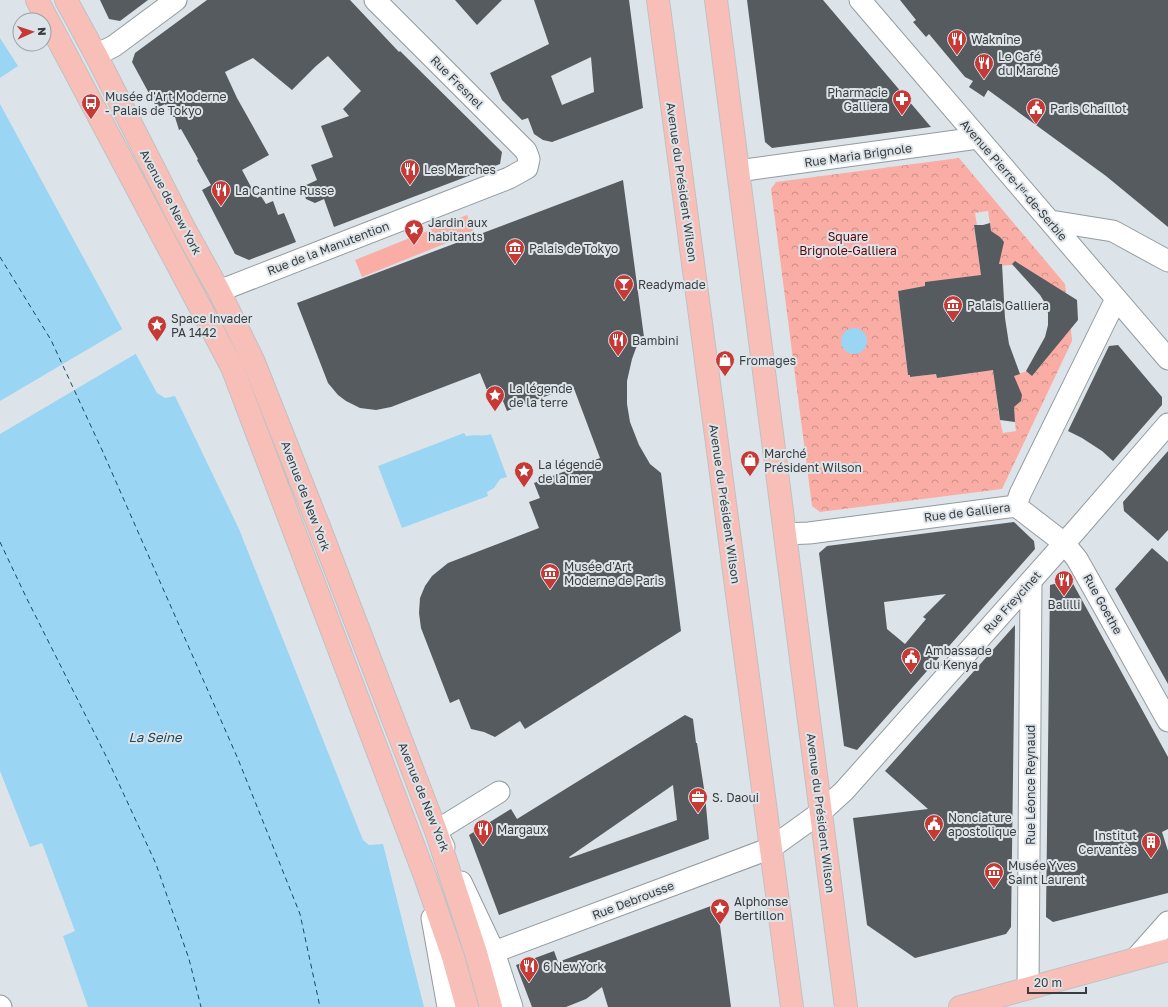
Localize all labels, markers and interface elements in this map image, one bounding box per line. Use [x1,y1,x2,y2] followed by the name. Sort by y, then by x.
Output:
[12,12,52,52] north arrow
[36,27,49,36] text: N
[946,28,968,56] restaurant icon: Waknine
[971,32,1021,47] place label: Waknine
[998,49,1058,78] place label: Le Café du Marché
[973,52,995,80] restaurant icon: Le Café du Marché
[428,53,487,112] street label: Rue Fresnel
[827,85,888,114] place label: Pharmacie Galliera
[891,88,913,116] pharmacy icon: Pharmacie Galliera
[105,89,227,118] place label: Musée d'Art Moderne - Palais de Tokyo
[80,92,102,120] bus stop icon: Musée d'Art Moderne - Palais de Tokyo
[1025,97,1047,125] public building icon: Paris Chaillot
[663,101,701,263] street label: Avenue du Président Wilson
[1050,101,1127,116] place label: Paris Chaillot
[957,116,1071,244] street label: Avenue Pierre-Iᵉʳ-de-Serbie
[803,140,913,170] street label: Rue Maria Brignole
[137,147,205,257] street label: Avenue de New York
[399,158,421,186] restaurant icon: Les Marches
[424,162,496,177] place label: Les Marches
[210,179,232,207] restaurant icon: La Cantine Russe
[235,183,334,198] place label: La Cantine Russe
[428,215,488,244] place label: Jardin aux habitants
[265,218,391,278] street label: Rue de la Manutention
[403,218,425,246] place icon: Jardin aux habitants
[799,229,897,258] park label: Square Brignole-Galliera
[504,237,526,265] museum icon: Palais de Tokyo
[529,241,618,256] place label: Palais de Tokyo
[613,273,635,301] bar icon: Readymade
[638,277,706,292] place label: Readymade
[942,294,964,322] museum icon: Palais Galliera
[967,298,1049,313] place label: Palais Galliera
[171,311,253,340] place label: Space Invader PA 1442
[146,314,168,342] place icon: Space Invader PA 1442
[607,329,629,357] restaurant icon: Bambini
[632,333,679,348] place label: Bambini
[714,349,736,377] shop icon: Fromages
[739,353,796,368] place label: Fromages
[509,381,573,410] place label: La légende de la terre
[484,384,506,412] place icon: La légende de la terre
[706,423,744,585] street label: Avenue du Président Wilson
[278,439,334,553] street label: Avenue de New York
[764,446,862,475] place label: Marché Président Wilson
[739,449,761,477] shop icon: Marché Président Wilson
[538,457,602,486] place label: La légende de la mer
[513,460,535,488] place icon: La légende de la mer
[923,499,1011,525] street label: Rue de Galliera
[564,559,664,588] place label: Musée d'Art Moderne de Paris
[539,562,561,590] museum icon: Musée d'Art Moderne de Paris
[980,568,1044,636] street label: Rue Freycinet
[1053,569,1075,597] restaurant icon: Balilli
[1080,571,1126,637] street label: Rue Goethe
[1048,597,1080,612] place label: Balilli
[925,643,992,672] place label: Ambassade du Kenya
[900,646,922,674] public building icon: Ambassade du Kenya
[1023,725,1038,845] street label: Rue Léonce Reynaud
[128,729,183,745] water label: La Seine
[804,732,838,894] street label: Avenue du Président Wilson
[395,740,453,854] street label: Avenue de New York
[687,786,709,814] office icon: S. Daoui
[712,790,759,805] place label: S. Daoui
[948,810,1016,839] place label: Nonciature apostolique
[923,813,945,841] public building icon: Nonciature apostolique
[472,818,494,846] restaurant icon: Margaux
[497,822,547,837] place label: Margaux
[1078,828,1137,857] place label: Institut Cervantès
[1140,831,1162,859] building icon: Institut Cervantès
[1008,858,1086,887] place label: Musée Yves Saint Laurent
[983,861,1005,889] museum icon: Musée Yves Saint Laurent
[590,877,676,923] street label: Rue Debrousse
[734,894,788,923] place label: Alphonse Bertillon
[709,897,731,925] place icon: Alphonse Bertillon
[518,955,540,983] restaurant icon: 6 NewYork
[543,959,605,974] place label: 6 NewYork
[1028,969,1086,995] scale bar
[1034,975,1062,990] text: 20 m

